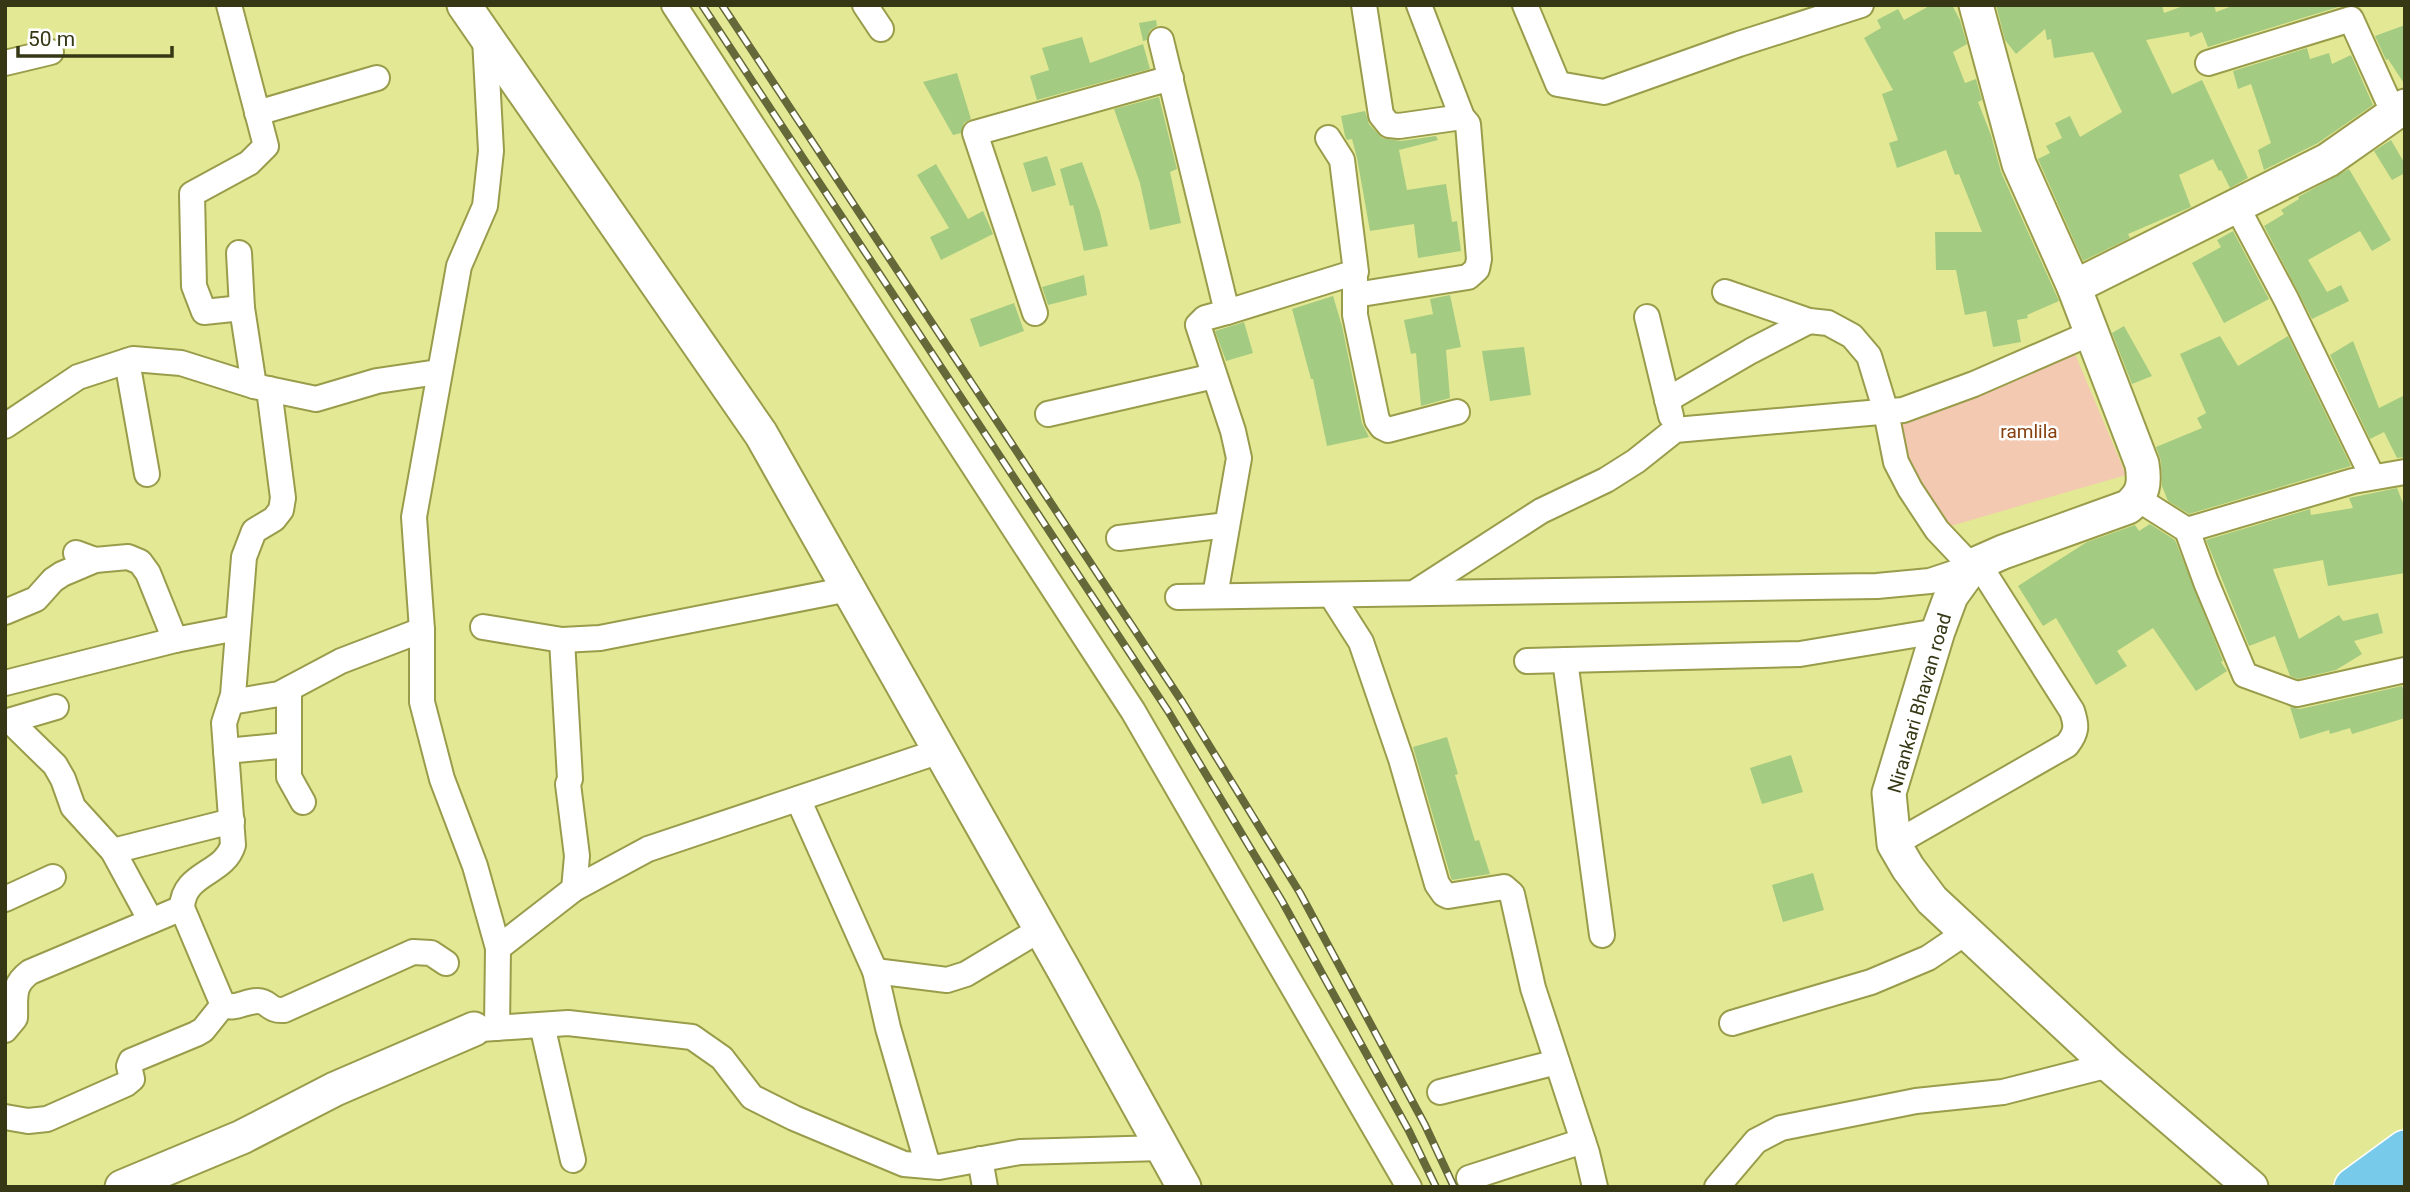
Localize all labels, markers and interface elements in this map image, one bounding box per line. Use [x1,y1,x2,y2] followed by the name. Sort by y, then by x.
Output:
[18,14,172,58] scale bar
[28,27,75,51] text: 50 m
[2000,420,2058,443] park label: ramlila
[1883,611,1956,796] street label: Nirankari Bhavan road

